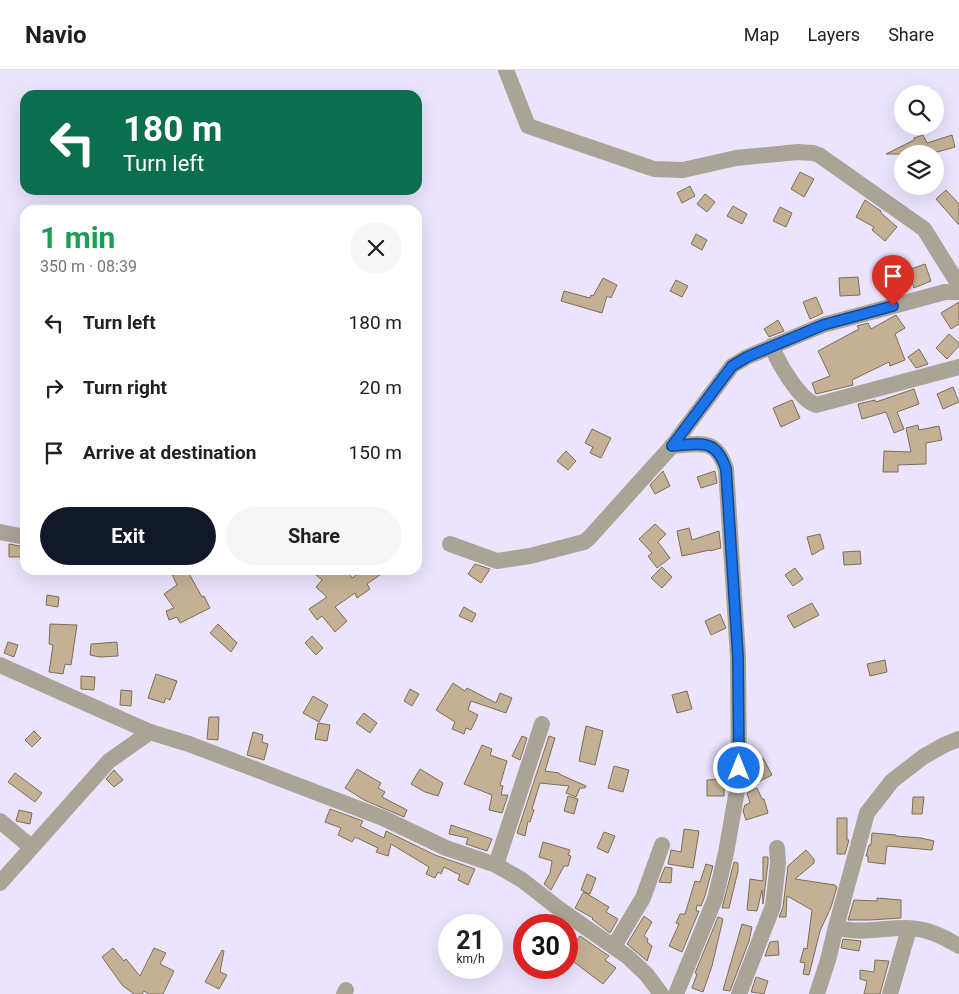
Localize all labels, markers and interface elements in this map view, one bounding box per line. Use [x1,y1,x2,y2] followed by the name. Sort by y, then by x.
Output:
[25,21,87,49] text: Navio
[744,24,779,45] text: Map
[807,24,860,45] text: Layers
[888,24,934,45] text: Share
[894,85,944,195] map controls
[894,85,944,135] button: search
[123,109,222,150] text: 180 m
[40,110,105,175] icon: left
[894,145,944,195] button: layers
[123,151,204,176] text: Turn left
[40,220,115,255] text: 1 min
[350,222,402,274] button: close
[872,255,914,306] pin
[40,257,137,276] text: 350 m · 08:39
[879,262,907,290] icon: arrive
[40,309,68,337] icon: left
[83,311,156,334] text: Turn left
[349,311,402,334] text: 180 m
[40,374,68,402] icon: right
[83,376,167,399] text: Turn right
[359,376,402,399] text: 20 m
[40,439,68,467] icon: arrive
[83,441,256,464] text: Arrive at destination
[349,441,402,464] text: 150 m
[40,507,216,565] button: Exit
[226,507,402,565] button: Share
[712,741,764,793] position arrow
[513,914,578,979] speed limit sign: 30
[456,926,485,955] text: 21
[456,952,485,966] text: km/h

